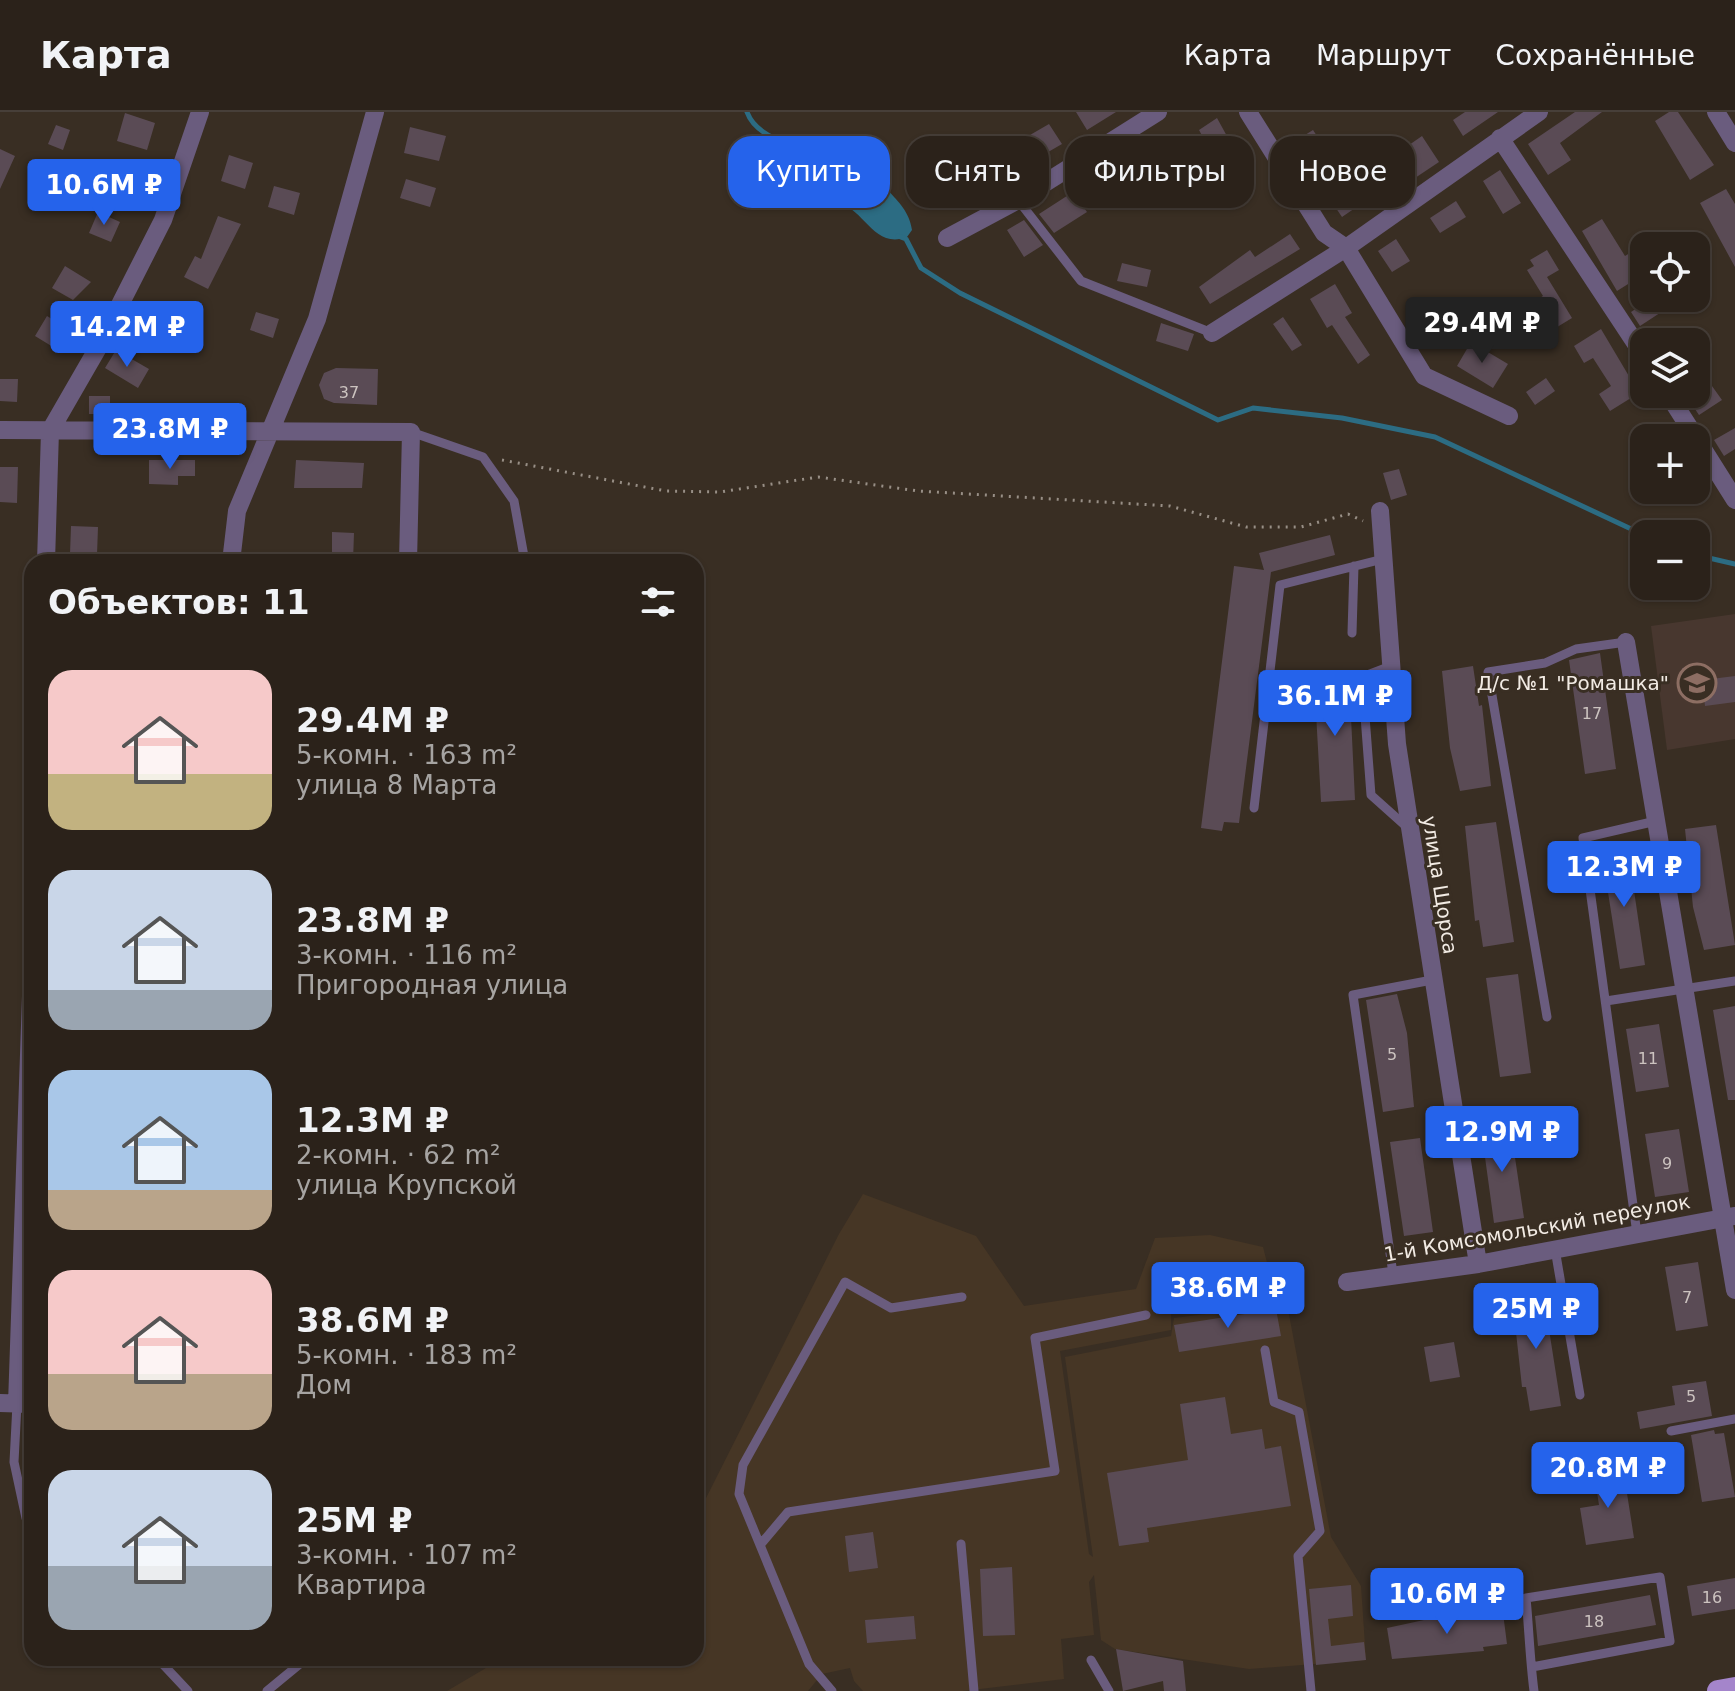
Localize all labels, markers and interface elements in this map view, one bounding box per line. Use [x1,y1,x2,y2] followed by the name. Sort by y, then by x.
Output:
[40,33,172,77] text: Карта
[1184,39,1272,72] text: Карта
[1316,39,1451,72] text: Маршрут
[1495,39,1695,72] text: Сохранённые
[728,136,890,208] chip: Купить
[906,136,1049,208] chip: Снять
[1065,136,1254,208] chip: Фильтры
[1270,136,1415,208] chip: Новое
[30,159,178,227] pin: 10.6M ₽
[45,170,163,200] text: 10.6M ₽
[1630,232,1710,600] map controls
[1630,232,1710,312] button: locate
[1408,297,1556,365] pin: 29.4M ₽
[53,301,201,369] pin: 14.2M ₽
[1423,308,1541,338] text: 29.4M ₽
[68,312,186,342] text: 14.2M ₽
[1630,328,1710,408] button: layers
[339,383,359,402] house number: 37
[96,403,244,471] pin: 23.8M ₽
[111,414,229,444] text: 23.8M ₽
[1630,424,1710,504] button: +
[1630,520,1710,600] button: −
[636,580,680,624] icon: filters
[48,582,310,622] text: Объектов: 11
[1676,662,1718,704] school or university icon: Д/с №1 "Ромашка"
[1261,670,1409,738] pin: 36.1M ₽
[1477,671,1669,695] place label: Д/с №1 "Ромашка"
[1276,681,1394,711] text: 36.1M ₽
[296,700,449,740] text: 29.4M ₽
[112,702,208,798] icon: home
[1582,704,1602,723] house number: 17
[296,740,517,770] text: 5-комн. · 163 m²
[296,770,498,800] text: улица 8 Марта
[1417,814,1463,956] street label: улица Щорса
[1550,841,1698,909] pin: 12.3M ₽
[1565,852,1683,882] text: 12.3M ₽
[296,900,449,940] text: 23.8M ₽
[112,902,208,998] icon: home
[296,940,517,970] text: 3-комн. · 116 m²
[296,970,568,1000] text: Пригородная улица
[1387,1045,1397,1064] house number: 5
[1638,1049,1658,1068] house number: 11
[296,1100,449,1140] text: 12.3M ₽
[112,1102,208,1198] icon: home
[1428,1106,1576,1174] pin: 12.9M ₽
[1443,1117,1561,1147] text: 12.9M ₽
[296,1140,500,1170] text: 2-комн. · 62 m²
[1662,1154,1672,1173] house number: 9
[296,1170,517,1200] text: улица Крупской
[1382,1189,1692,1267] street label: 1-й Комсомольский переулок
[1154,1262,1302,1330] pin: 38.6M ₽
[1169,1273,1287,1303] text: 38.6M ₽
[1480,1283,1592,1351] pin: 25M ₽
[1682,1288,1692,1307] house number: 7
[1491,1294,1581,1324] text: 25M ₽
[296,1300,449,1340] text: 38.6M ₽
[112,1302,208,1398] icon: home
[296,1340,517,1370] text: 5-комн. · 183 m²
[296,1370,352,1400] text: Дом
[1686,1387,1696,1406] house number: 5
[1534,1442,1682,1510] pin: 20.8M ₽
[1549,1453,1667,1483] text: 20.8M ₽
[296,1500,413,1540] text: 25M ₽
[112,1502,208,1598] icon: home
[296,1540,517,1570] text: 3-комн. · 107 m²
[1373,1568,1521,1636] pin: 10.6M ₽
[296,1570,427,1600] text: Квартира
[1388,1579,1506,1609] text: 10.6M ₽
[1702,1588,1722,1607] house number: 16
[1584,1612,1604,1631] house number: 18

